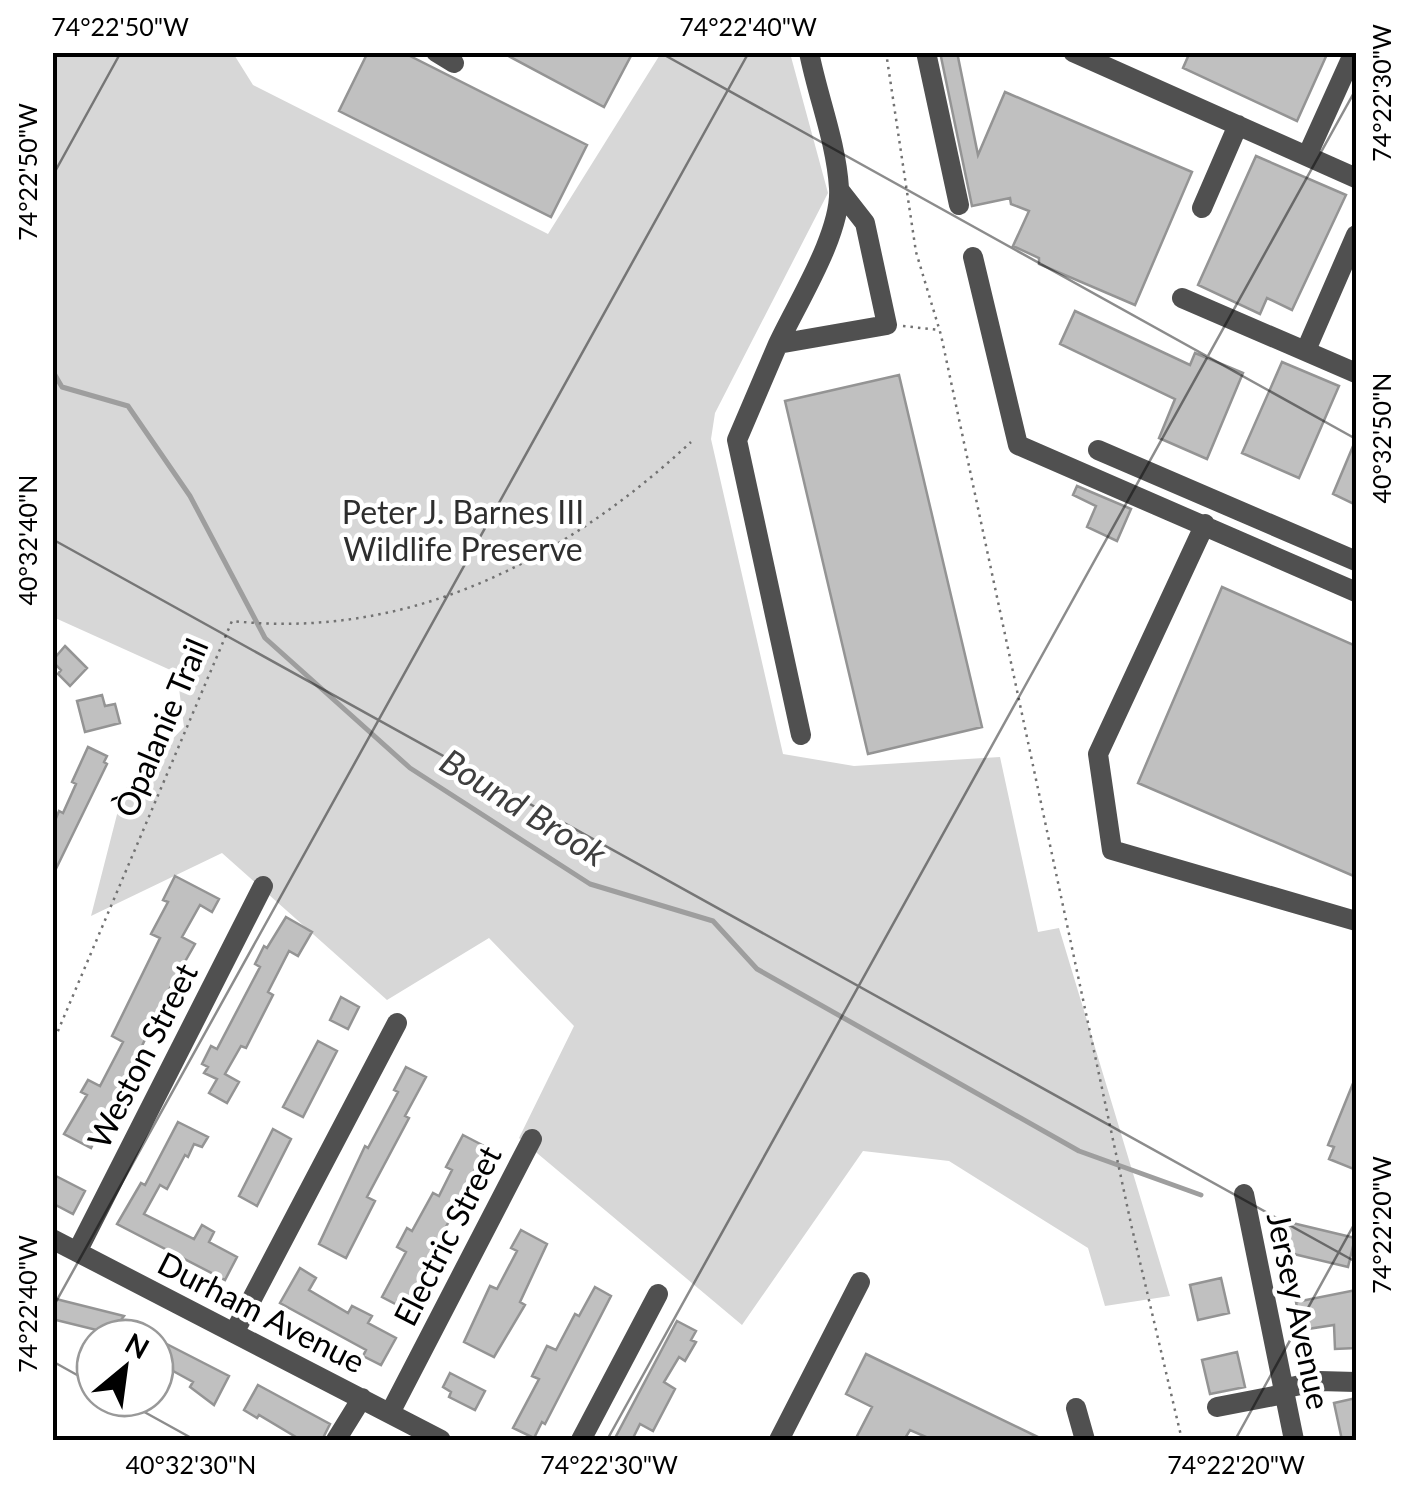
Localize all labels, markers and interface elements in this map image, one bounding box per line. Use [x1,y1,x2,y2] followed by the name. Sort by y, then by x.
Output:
[51,11,189,41] text: 74°22'50"W
[679,11,817,41] text: 74°22'40"W
[1366,24,1396,162] text: 74°22'30"W
[12,103,42,241] text: 74°22'50"W
[1366,373,1396,503] text: 40°32'50"N
[12,475,42,605] text: 40°32'40"N
[342,492,584,568] park label: Peter J. Barnes III Wildlife Preserve
[106,632,216,823] street label: Òpalanie Trail
[433,739,615,874] water label: Bound Brook
[78,956,205,1154] street label: Weston Street
[385,1138,509,1332] street label: Electric Street
[1366,1156,1396,1294] text: 74°22'20"W
[1260,1209,1339,1413] street label: Jersey Avenue
[12,1235,42,1373] text: 74°22'40"W
[152,1243,372,1381] street label: Durham Avenue
[75,1318,175,1418] north arrow
[120,1325,155,1365] text: N
[126,1449,256,1479] text: 40°32'30"N
[540,1449,678,1479] text: 74°22'30"W
[1167,1449,1305,1479] text: 74°22'20"W

